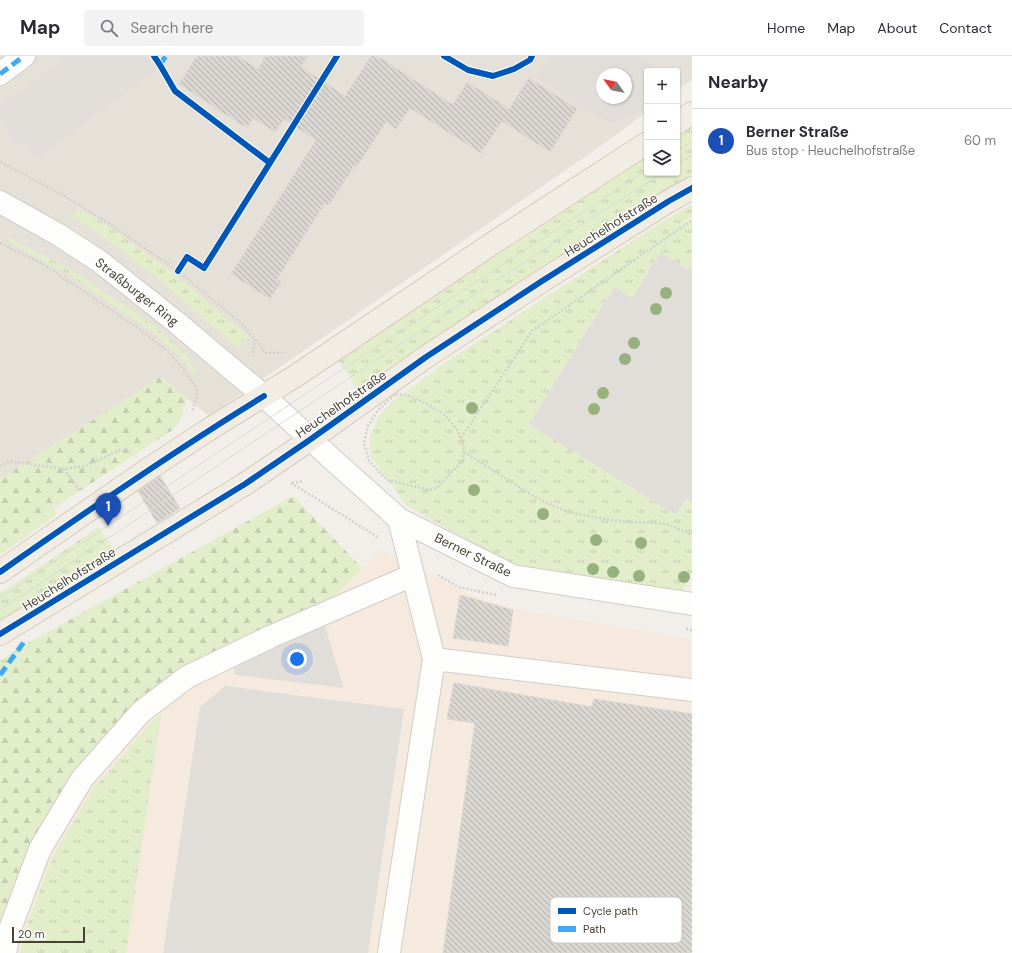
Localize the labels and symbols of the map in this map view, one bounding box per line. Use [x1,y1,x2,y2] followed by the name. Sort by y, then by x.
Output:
[596,68,632,104] north arrow
[561,189,661,261] street label: Heuchelhofstraße
[92,254,182,330] street label: Straßburger Ring
[292,366,390,442] street label: Heuchelhofstraße
[95,493,121,526] pin: 1
[432,529,514,581] street label: Berner Straße
[19,543,119,615] street label: Heuchelhofstraße
[287,649,307,669] your location
[550,897,682,943] legend
[583,904,638,918] text: Cycle path
[583,922,606,936] text: Path
[12,925,85,944] scale bar

